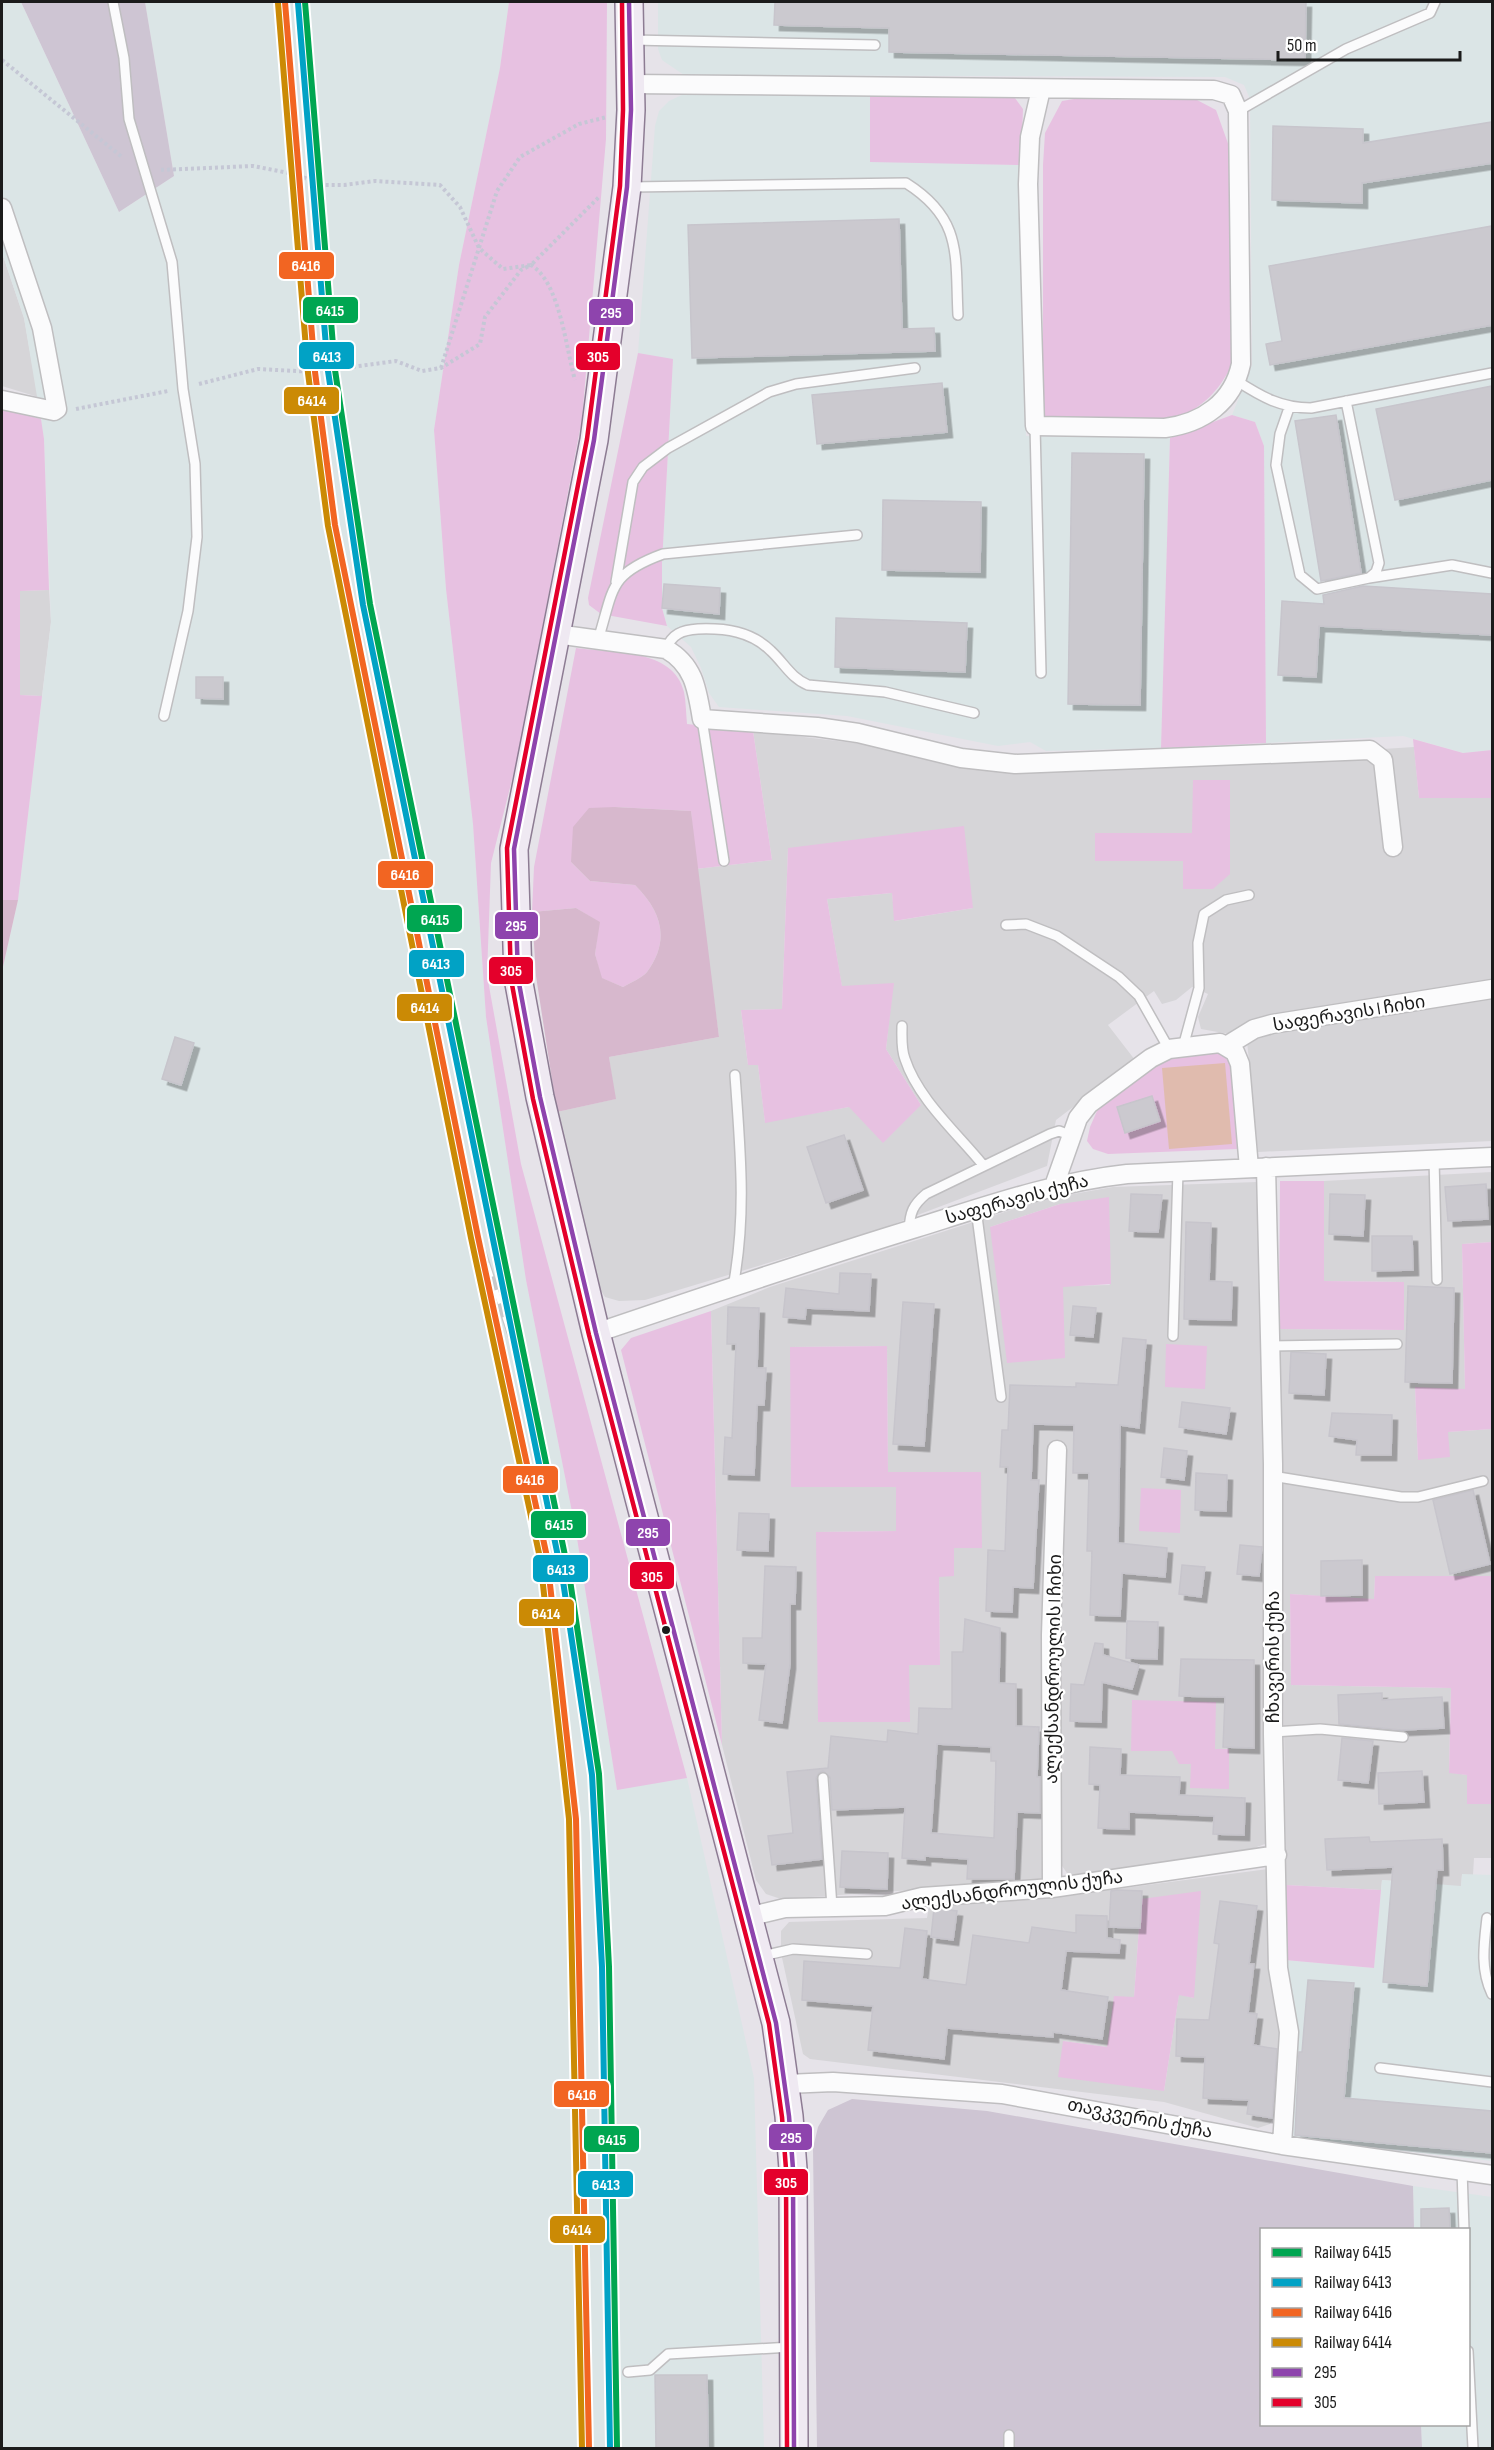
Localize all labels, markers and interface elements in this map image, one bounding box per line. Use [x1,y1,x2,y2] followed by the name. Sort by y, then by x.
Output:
[1278,24,1460,62] scale bar
[1287,35,1317,56] text: 50 m
[278,251,335,280] line badge: 6416
[292,257,320,276] text: 6416
[302,296,359,324] line badge: 6415
[588,298,634,326] line badge: 295
[316,302,344,321] text: 6415
[600,304,622,323] text: 295
[298,341,355,370] line badge: 6413
[575,342,621,371] line badge: 305
[313,348,341,367] text: 6413
[587,348,609,367] text: 305
[283,386,340,415] line badge: 6414
[297,392,327,411] text: 6414
[377,860,434,889] line badge: 6416
[391,866,419,885] text: 6416
[406,904,463,933] line badge: 6415
[421,911,449,930] text: 6415
[494,911,539,940] line badge: 295
[505,917,527,936] text: 295
[408,949,465,978] line badge: 6413
[422,955,450,974] text: 6413
[488,956,534,985] line badge: 305
[500,962,522,981] text: 305
[1271,991,1427,1036] street label: საფერავის I ჩიხი
[396,993,453,1022] line badge: 6414
[410,999,440,1018] text: 6414
[943,1170,1091,1229] street label: საფერავის ქუჩა
[502,1465,559,1494] line badge: 6416
[516,1471,544,1490] text: 6416
[530,1510,587,1539] line badge: 6415
[545,1516,573,1535] text: 6415
[625,1518,671,1547] line badge: 295
[637,1524,659,1543] text: 295
[532,1554,589,1583] line badge: 6413
[1041,1554,1066,1784] street label: ალექსანდროულის I ჩიხი
[547,1561,575,1580] text: 6413
[629,1561,675,1590] line badge: 305
[641,1568,663,1587] text: 305
[1263,1591,1284,1723] street label: ჩხავერის ქუჩა
[518,1598,575,1627] line badge: 6414
[531,1605,561,1624] text: 6414
[660,1624,672,1636] unlabelled marker
[900,1866,1124,1915] street label: ალექსანდროულის ქუჩა
[553,2080,610,2108] line badge: 6416
[568,2086,596,2105] text: 6416
[1065,2094,1214,2143] street label: თავკვერის ქუჩა
[768,2123,813,2151] line badge: 295
[583,2125,640,2153] line badge: 6415
[780,2129,802,2148] text: 295
[598,2131,626,2150] text: 6415
[763,2168,809,2196] line badge: 305
[577,2170,634,2198] line badge: 6413
[775,2174,797,2193] text: 305
[592,2176,620,2195] text: 6413
[549,2215,606,2244] line badge: 6414
[562,2221,592,2240] text: 6414
[1260,2228,1470,2426] legend
[1314,2242,1391,2263] text: Railway 6415
[1314,2272,1392,2293] text: Railway 6413
[1314,2302,1392,2323] text: Railway 6416
[1314,2332,1392,2353] text: Railway 6414
[1314,2362,1337,2383] text: 295
[1314,2392,1337,2413] text: 305

